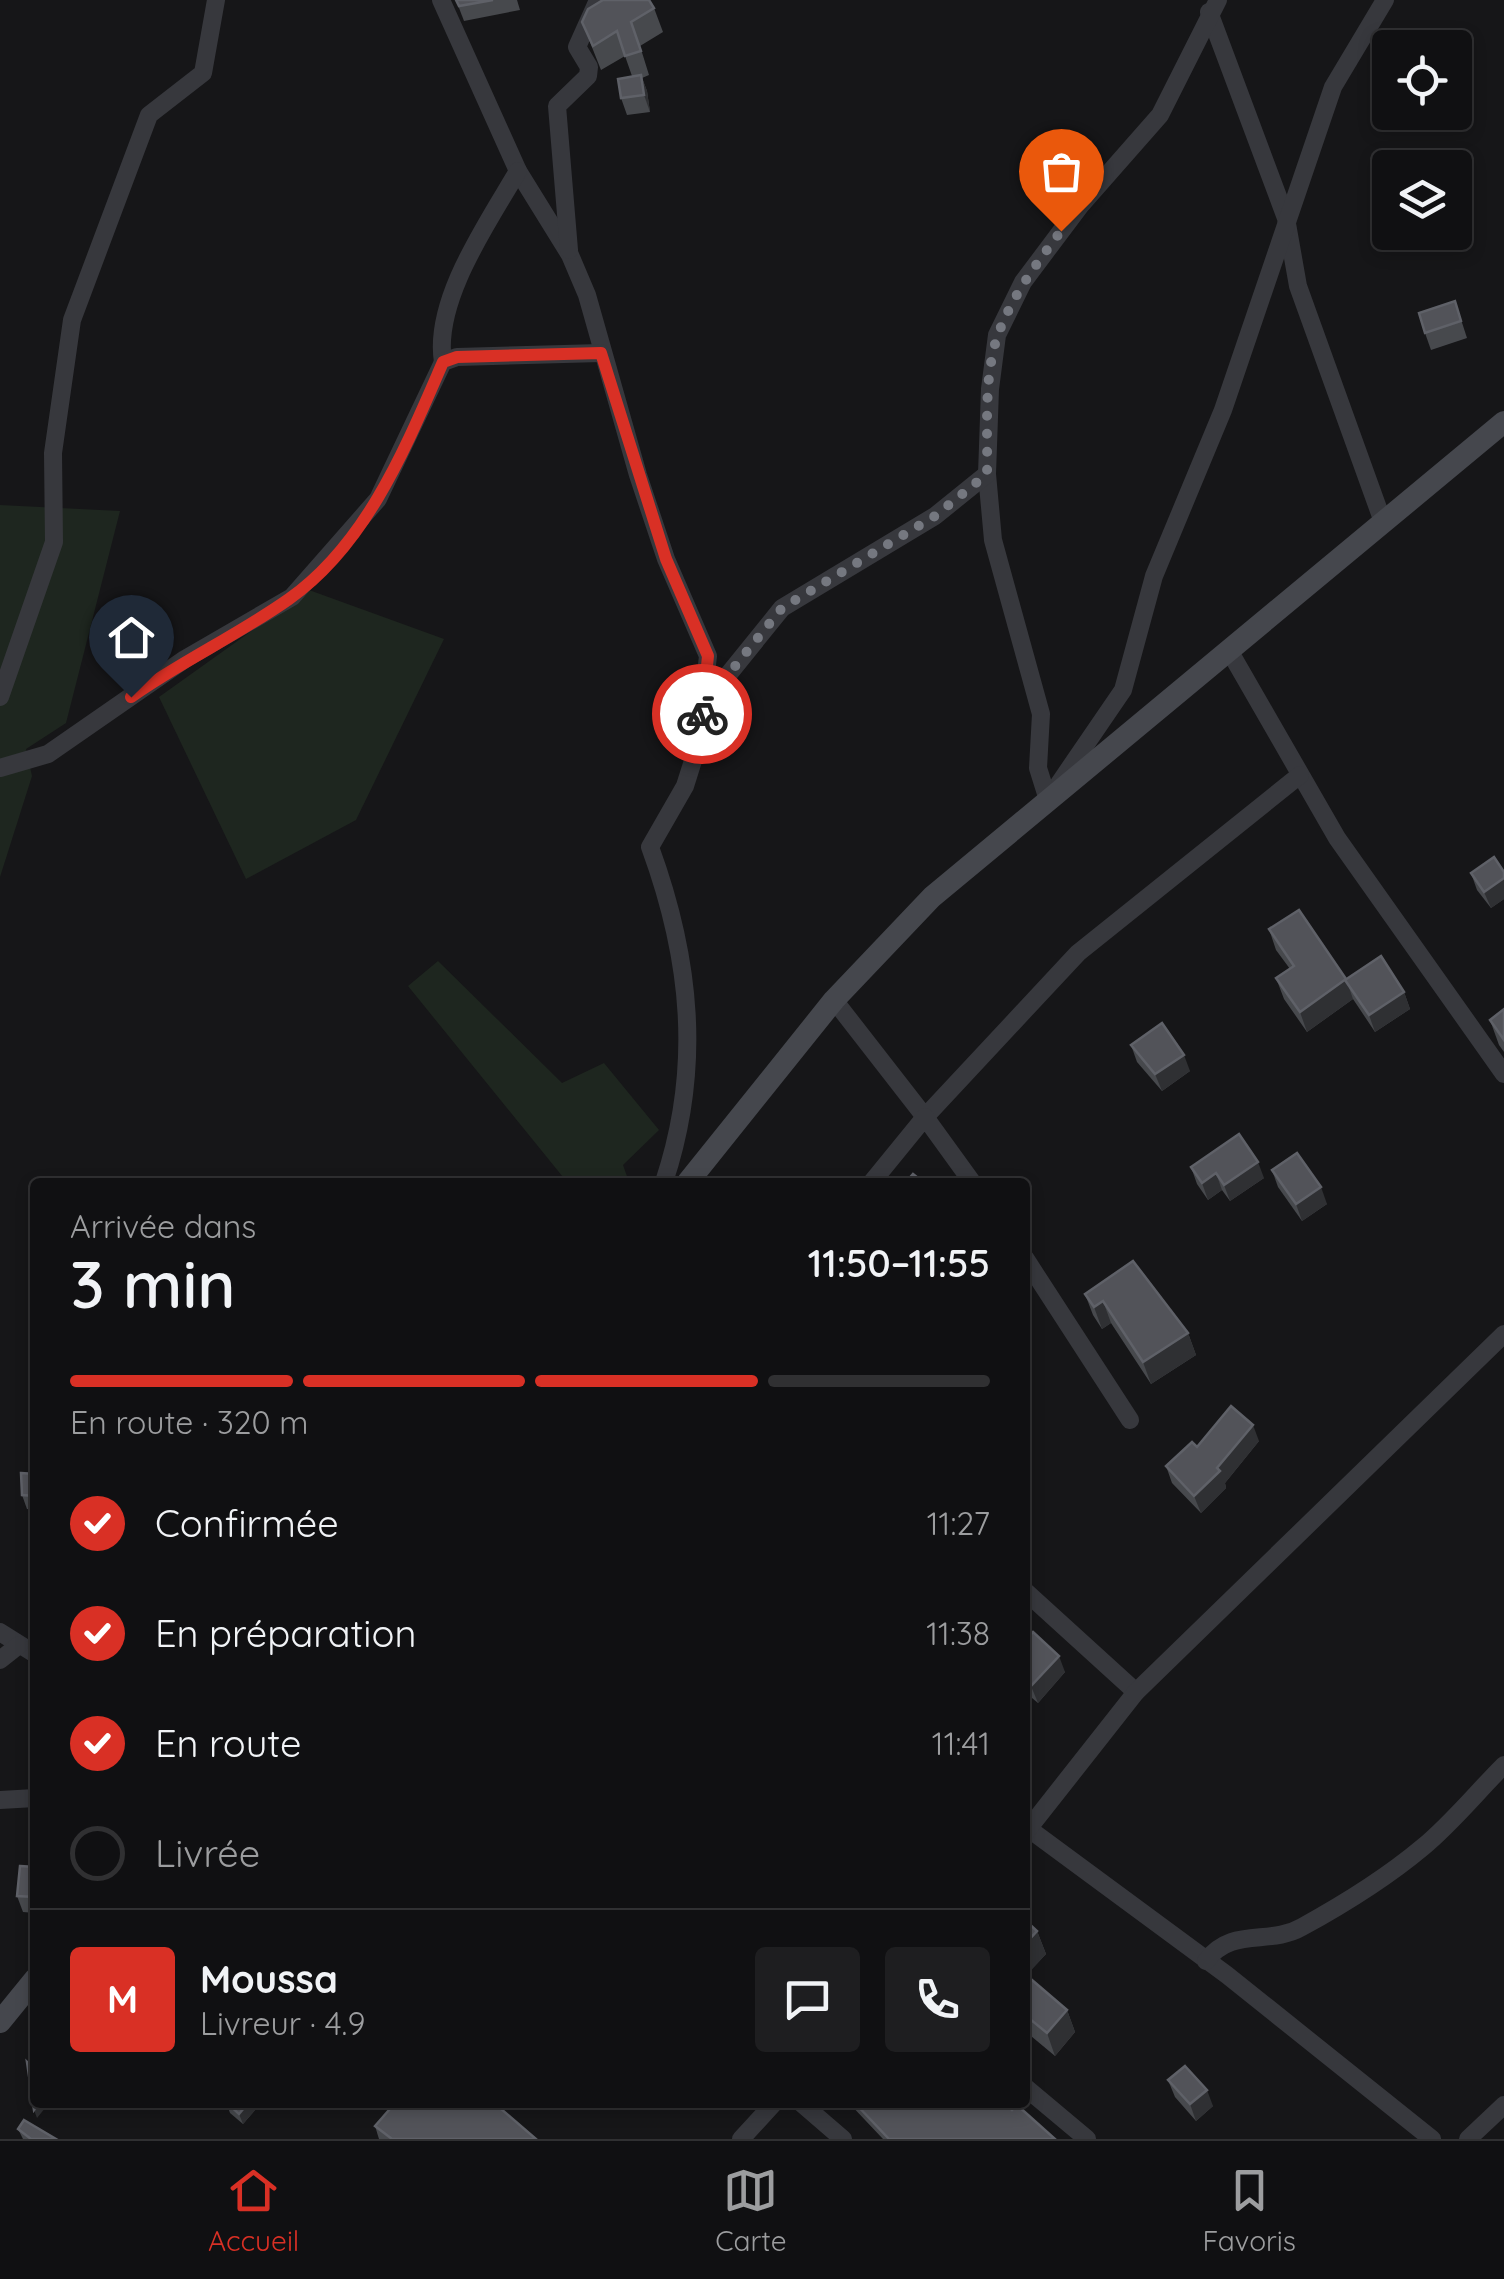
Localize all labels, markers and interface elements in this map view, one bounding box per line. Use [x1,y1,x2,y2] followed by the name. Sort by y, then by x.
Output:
[1372,30,1472,250] map controls
[1372,30,1472,130] button: locate
[1019,129,1104,232] pin
[1034,144,1089,199] icon: bag
[1372,150,1472,250] button: layers
[89,595,174,698] pin
[104,610,159,665] icon: home
[652,664,752,764] courier
[675,687,730,742] icon: bike
[70,1206,256,1246] text: Arrivée dans
[808,1239,990,1287] text: 11:50–11:55
[70,1243,236,1324] text: 3 min
[70,1402,309,1442] text: En route · 320 m
[70,1496,125,1551] icon: check
[155,1499,339,1547] text: Confirmée
[927,1503,990,1543] text: 11:27
[70,1606,125,1661] icon: check
[155,1609,416,1657] text: En préparation
[926,1613,990,1653] text: 11:38
[70,1716,125,1771] icon: check
[155,1719,301,1767] text: En route
[932,1723,990,1763] text: 11:41
[155,1829,260,1877] text: Livrée
[755,1947,860,2052] button: chat
[885,1947,990,2052] button: phone
[200,1955,338,2003] text: Moussa
[107,1975,138,2023] text: M
[200,2003,365,2043] text: Livreur · 4.9
[208,2163,299,2258] tab: Accueil
[715,2163,787,2258] tab: Carte
[1203,2163,1296,2258] tab: Favoris

